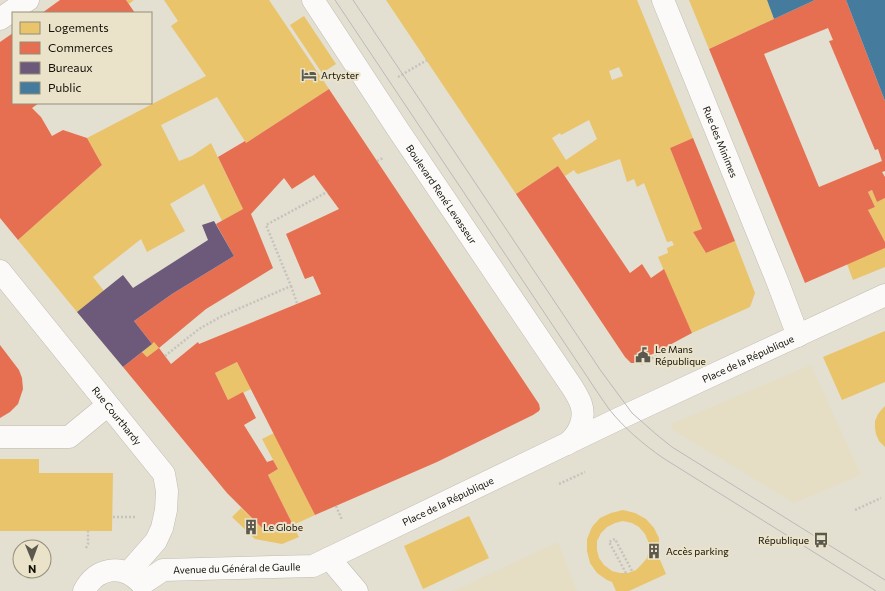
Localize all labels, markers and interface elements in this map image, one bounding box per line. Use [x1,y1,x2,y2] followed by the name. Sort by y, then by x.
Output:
[12,12,152,104] legend
[48,20,109,34] text: Logements
[48,40,113,54] text: Commerces
[48,60,93,74] text: Bureaux
[300,66,318,84] hotel icon: Artyster
[321,69,359,81] place label: Artyster
[48,80,81,94] text: Public
[701,104,741,180] street label: Rue des Minimes
[404,142,480,246] street label: Boulevard René Levasseur
[700,332,796,385] street label: Place de la République
[655,343,706,367] place label: Le Mans République
[634,346,652,364] public building icon: Le Mans République
[90,384,144,447] street label: Rue Courthardy
[400,474,495,528] street label: Place de la République
[242,518,260,536] building icon: Le Globe
[263,521,303,533] place label: Le Globe
[812,531,830,549] bus stop icon: République
[758,534,809,546] place label: République
[12,539,52,579] north arrow
[645,542,663,560] building icon: Accès parking
[666,545,729,557] place label: Accès parking
[173,560,301,576] street label: Avenue du Général de Gaulle
[28,563,36,576] text: N

